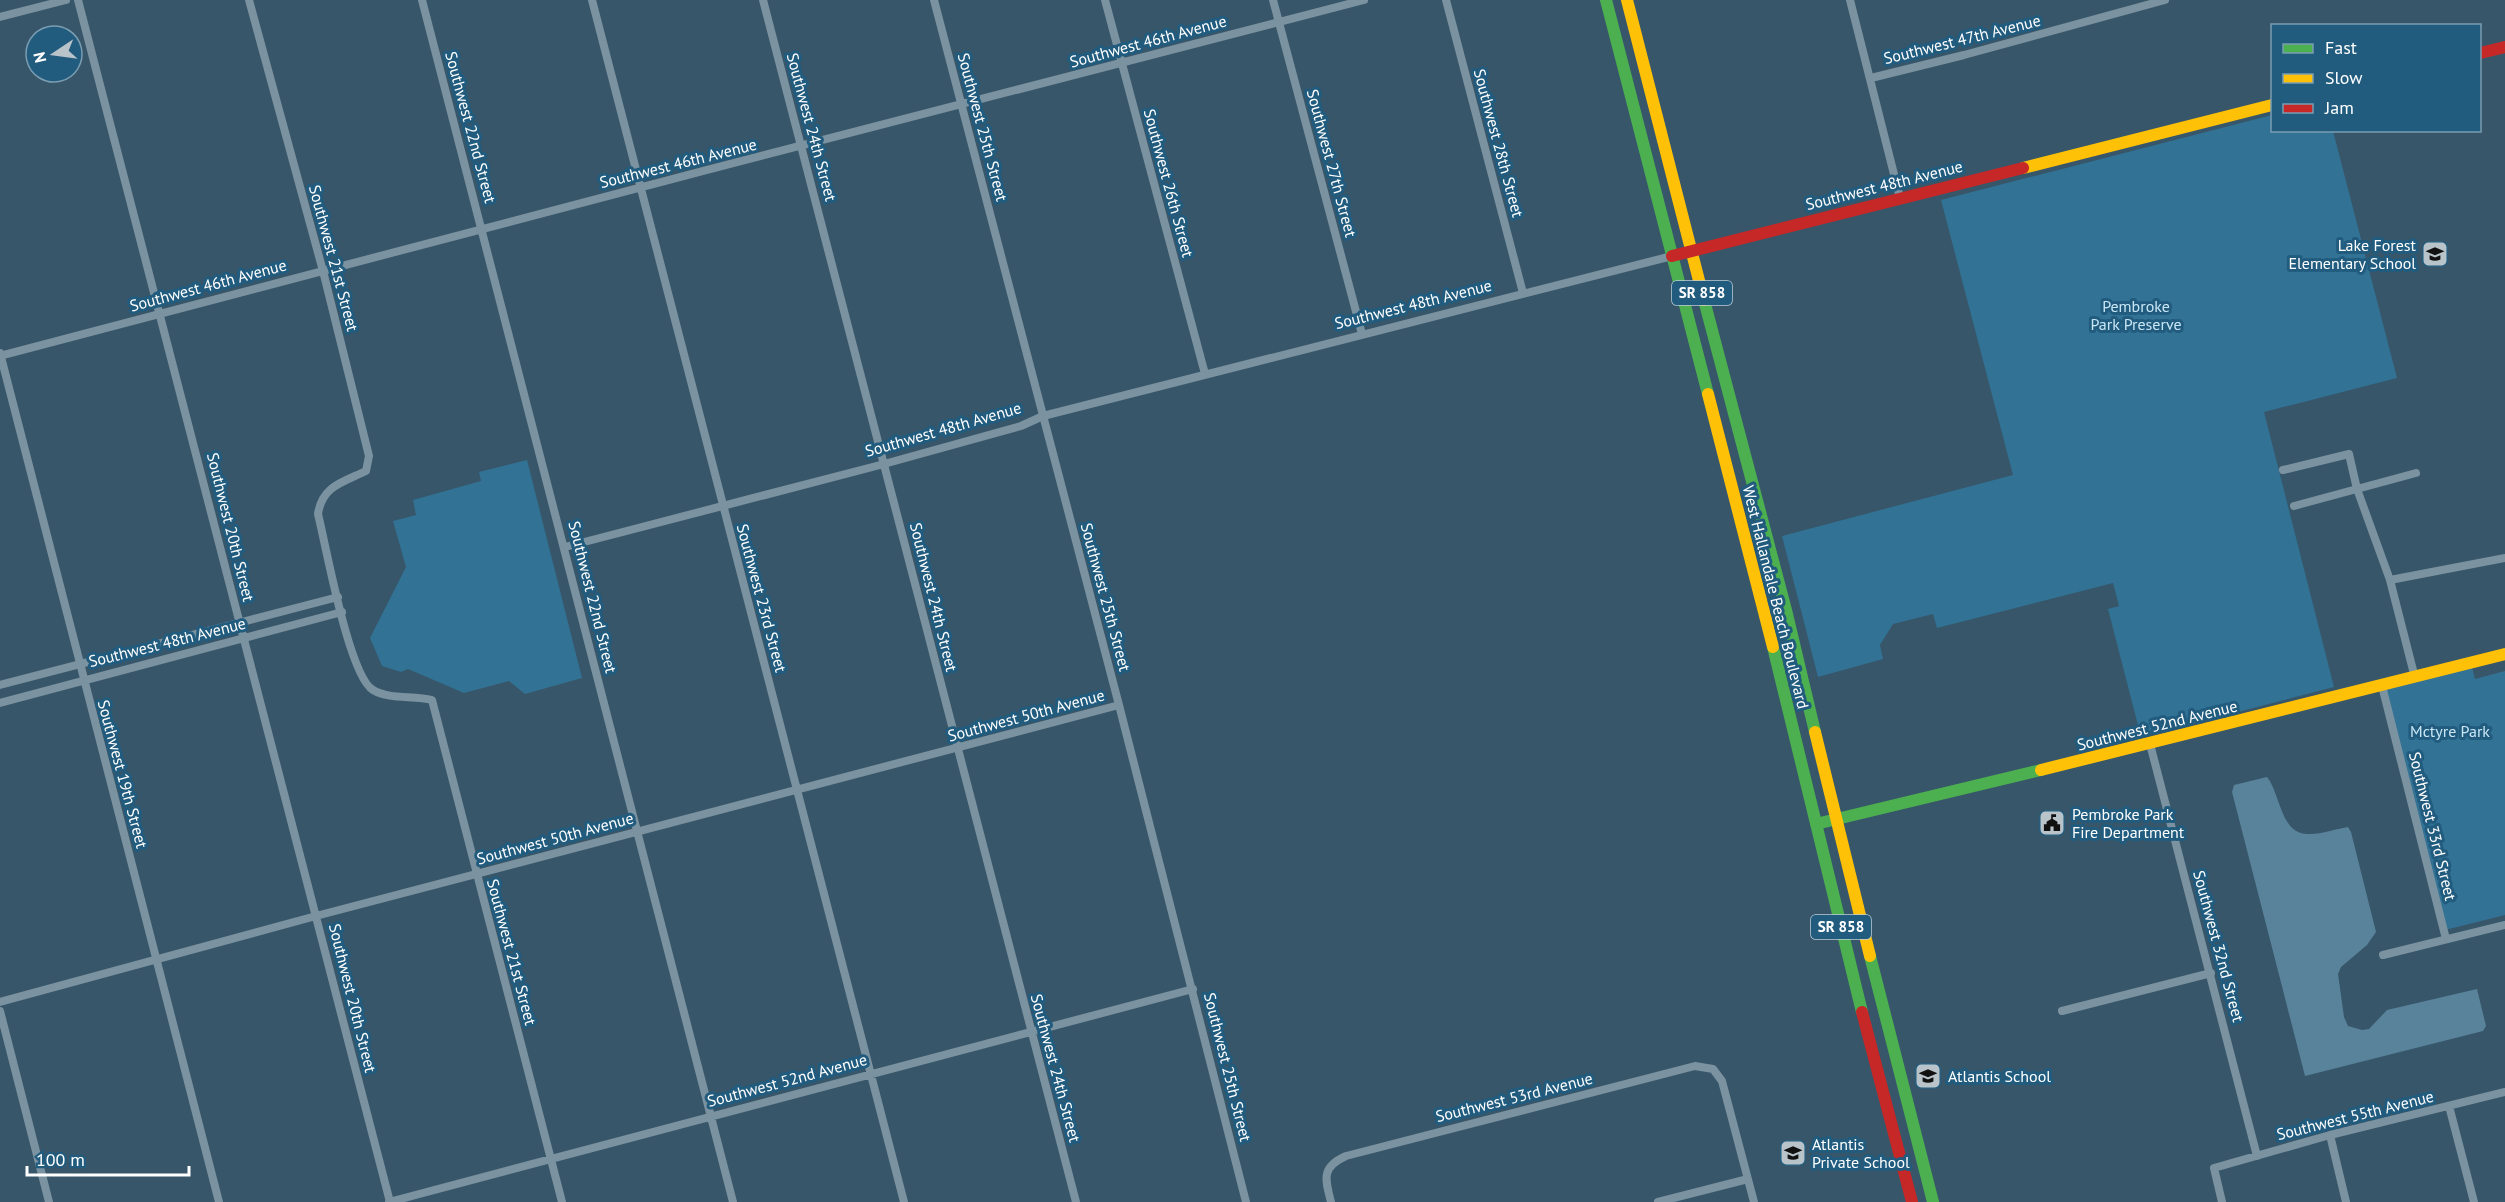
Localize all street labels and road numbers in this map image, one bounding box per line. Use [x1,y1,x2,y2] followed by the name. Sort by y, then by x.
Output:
[1067,10,1229,72] street label: Southwest 46th Avenue
[1881,10,2043,68] street label: Southwest 47th Avenue
[441,49,501,205] street label: Southwest 22nd Street
[783,51,842,204] street label: Southwest 24th Street
[954,51,1013,204] street label: Southwest 25th Street
[1470,67,1529,220] street label: Southwest 28th Street
[1303,87,1362,240] street label: Southwest 27th Street
[1140,107,1199,260] street label: Southwest 26th Street
[597,134,759,192] street label: Southwest 46th Avenue
[1803,156,1965,214] street label: Southwest 48th Avenue
[305,183,363,334] street label: Southwest 21st Street
[127,254,289,316] street label: Southwest 46th Avenue
[1332,275,1494,333] street label: Southwest 48th Avenue
[1672,281,1732,305] road number: SR 858
[863,397,1023,461] street label: Southwest 48th Avenue
[203,450,259,604] street label: Southwest 20th Street
[1738,483,1814,711] street label: West Hallandale Beach Boulevard
[564,519,622,676] street label: Southwest 22nd Street
[906,520,962,674] street label: Southwest 24th Street
[1077,521,1136,674] street label: Southwest 25th Street
[733,522,792,675] street label: Southwest 23rd Street
[86,613,248,671] street label: Southwest 48th Avenue
[945,684,1107,746] street label: Southwest 50th Avenue
[2075,695,2239,755] street label: Southwest 52nd Avenue
[94,698,153,851] street label: Southwest 19th Street
[2405,750,2461,903] street label: Southwest 33rd Street
[474,807,636,869] street label: Southwest 50th Avenue
[2189,868,2249,1024] street label: Southwest 32nd Street
[483,877,541,1028] street label: Southwest 21st Street
[1811,915,1871,939] road number: SR 858
[325,921,381,1075] street label: Southwest 20th Street
[1200,990,1256,1144] street label: Southwest 25th Street
[1027,992,1086,1145] street label: Southwest 24th Street
[705,1049,869,1111] street label: Southwest 52nd Avenue
[1433,1068,1595,1126] street label: Southwest 53rd Avenue
[2274,1086,2436,1144] street label: Southwest 55th Avenue

